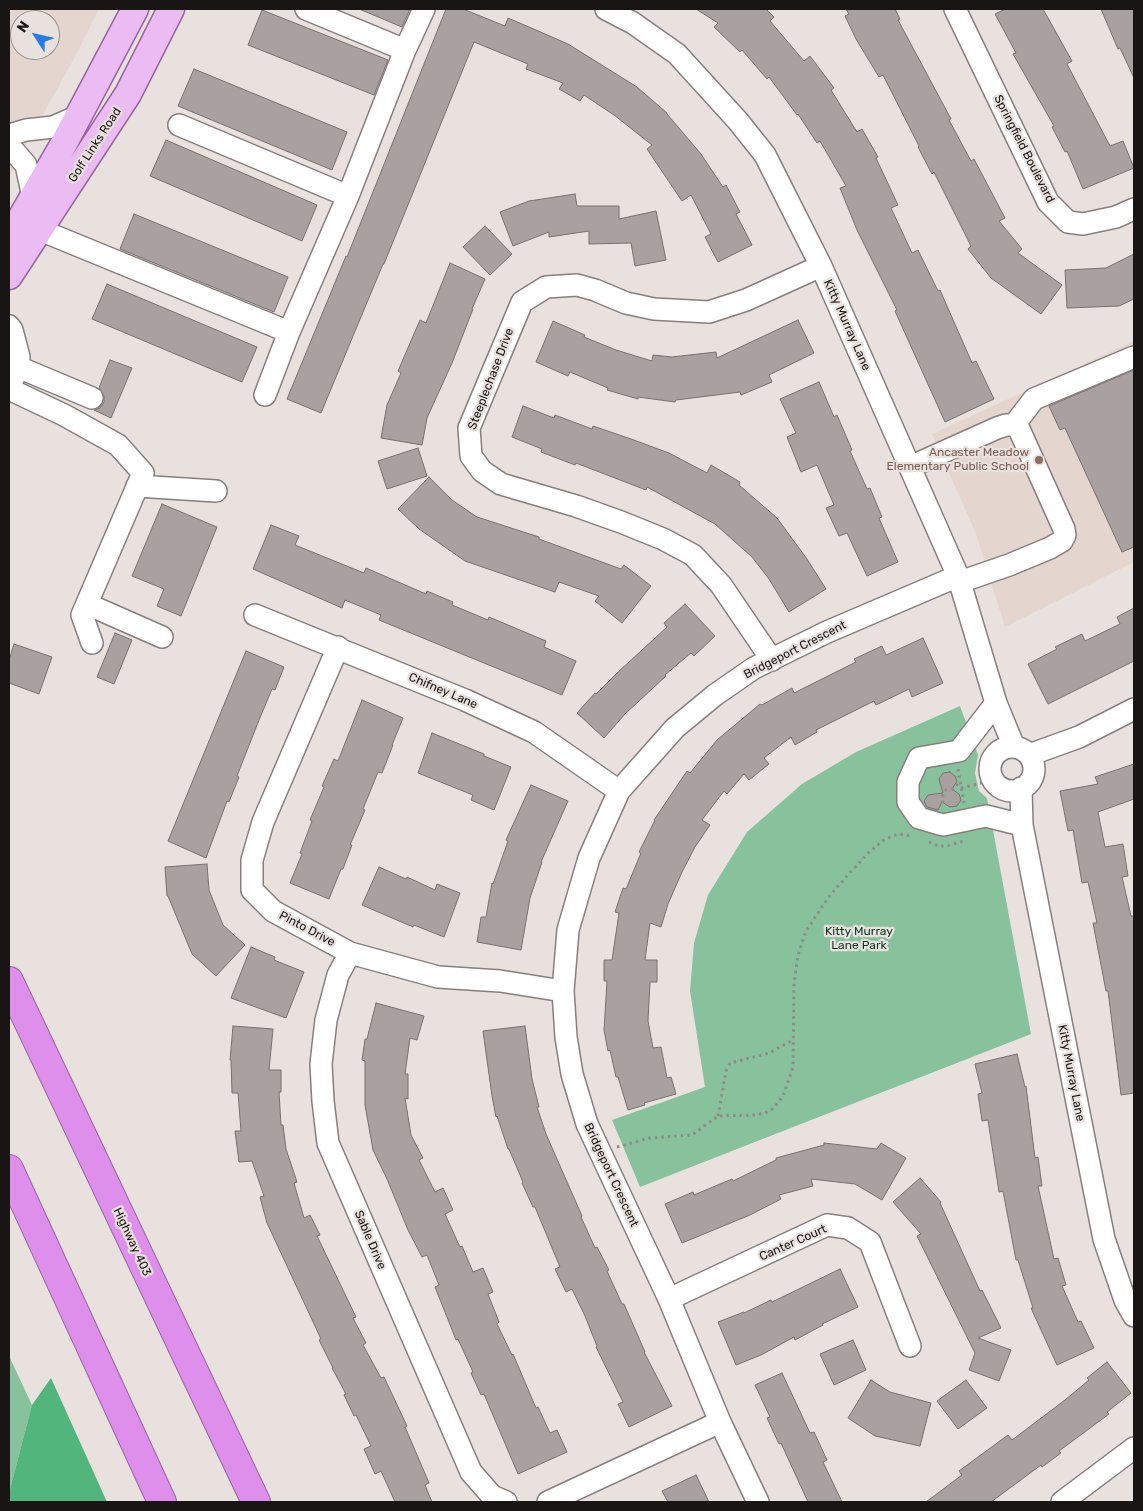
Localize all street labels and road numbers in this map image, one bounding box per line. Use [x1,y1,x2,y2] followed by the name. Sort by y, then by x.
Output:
[991,93,1057,205] street label: Springfield Boulevard
[66,105,124,185] street label: Golf Links Road
[820,277,874,373] street label: Kitty Murray Lane
[465,326,517,432] street label: Steeplechase Drive
[741,618,849,682] street label: Bridgeport Crescent
[406,670,480,712] street label: Chifney Lane
[277,908,337,950] street label: Pinto Drive
[1055,1023,1087,1123] street label: Kitty Murray Lane
[581,1121,641,1229] street label: Bridgeport Crescent
[110,1206,154,1278] street label: Highway 403
[351,1208,389,1272] street label: Sable Drive
[757,1222,829,1264] street label: Canter Court

